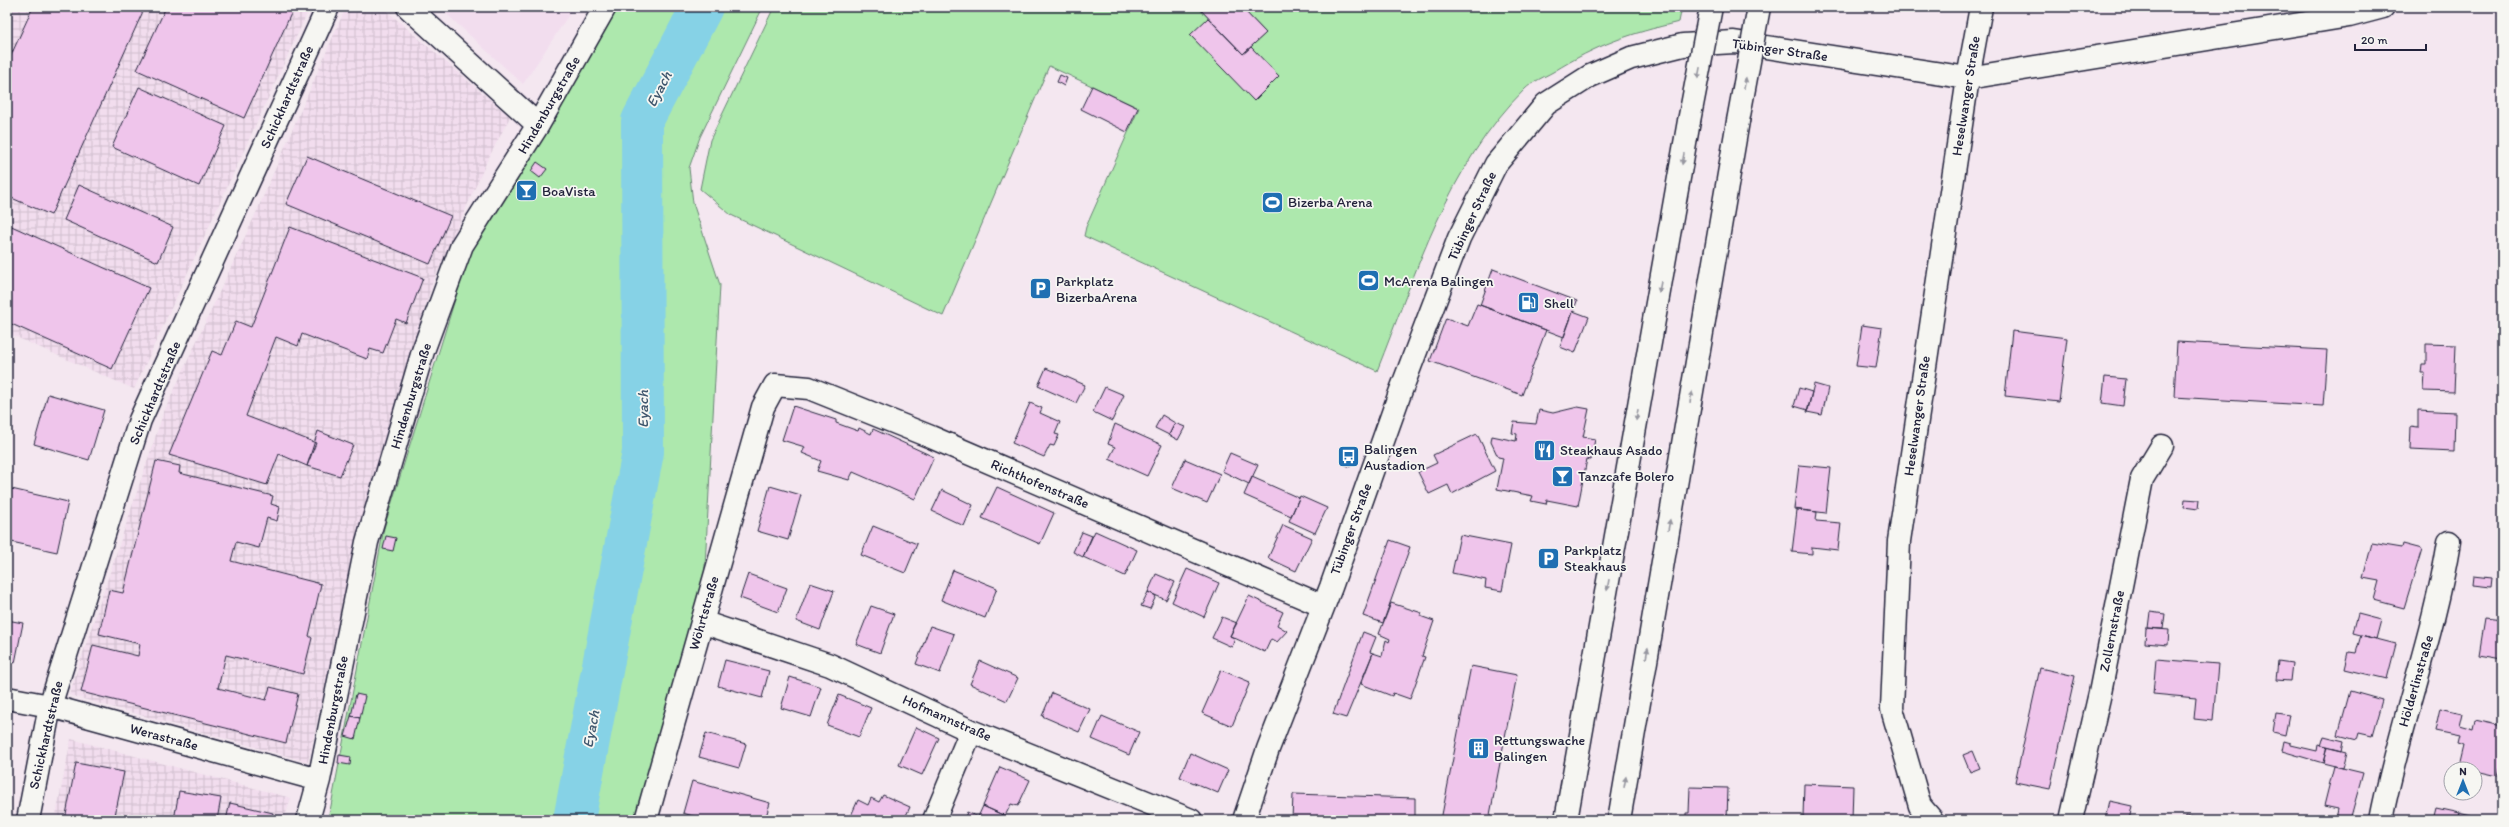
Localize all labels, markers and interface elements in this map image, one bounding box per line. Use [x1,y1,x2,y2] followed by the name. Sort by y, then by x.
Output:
[2355,26,2426,52] scale bar
[2361,33,2388,47] text: 20 m
[1731,35,1829,65] street label: Tübinger Straße
[1948,35,1984,157] street label: Heselwanger Straße
[257,43,317,151] street label: Schickhardtstraße
[514,53,584,157] street label: Hindenburgstraße
[1695,67,1701,79] one-way arrow
[642,68,676,110] water label: Eyach
[1742,77,1748,89] one-way arrow
[1679,153,1685,165] one-way arrow
[1444,168,1500,263] street label: Tübinger Straße
[514,178,540,204] bar icon: BoaVista
[542,183,596,200] place label: BoaVista
[1259,189,1285,215] sports icon: Bizerba Arena
[1288,194,1372,211] place label: Bizerba Arena
[1355,268,1381,294] sports icon: McArena Balingen
[1056,273,1137,306] place label: Parkplatz BizerbaArena
[1384,273,1494,290] place label: McArena Balingen
[1028,276,1054,302] parking icon: Parkplatz BizerbaArena
[1657,281,1663,293] one-way arrow
[1516,290,1542,316] fuel station icon: Shell
[1544,295,1574,312] place label: Shell
[126,338,185,447] street label: Schickhardtstraße
[387,340,435,451] street label: Hindenburgstraße
[1900,355,1934,477] street label: Heselwanger Straße
[634,390,652,428] water label: Eyach
[1688,391,1694,403] one-way arrow
[1634,409,1640,421] one-way arrow
[1531,437,1557,463] restaurant icon: Steakhaus Asado
[1364,441,1425,474] place label: Balingen Austadion
[1560,442,1662,459] place label: Steakhaus Asado
[1335,444,1361,470] bus stop icon: Balingen Austadion
[988,456,1092,513] street label: Richthofenstraße
[1550,463,1576,489] bar icon: Tanzcafe Bolero
[1578,468,1674,485] place label: Tanzcafe Bolero
[1326,480,1376,577] street label: Tübinger Straße
[1666,519,1672,531] one-way arrow
[1564,542,1627,575] place label: Parkplatz Steakhaus
[1536,545,1562,571] parking icon: Parkplatz Steakhaus
[685,574,723,652] street label: Wöhrtstraße
[1604,578,1610,591] one-way arrow
[2096,588,2128,673] street label: Zollernstraße
[2395,633,2437,729] street label: Hölderlinstraße
[1644,647,1650,660] one-way arrow
[314,654,352,766] street label: Hindenburgstraße
[25,679,67,791] street label: Schickhardtstraße
[900,691,994,745] street label: Hofmannstraße
[579,709,603,749] water label: Eyach
[128,720,200,754] street label: Werastraße
[1494,732,1586,765] place label: Rettungswache Balingen
[1466,735,1492,761] building icon: Rettungswache Balingen
[2443,761,2483,801] north arrow
[2459,765,2467,778] text: N
[1622,775,1628,788] one-way arrow

